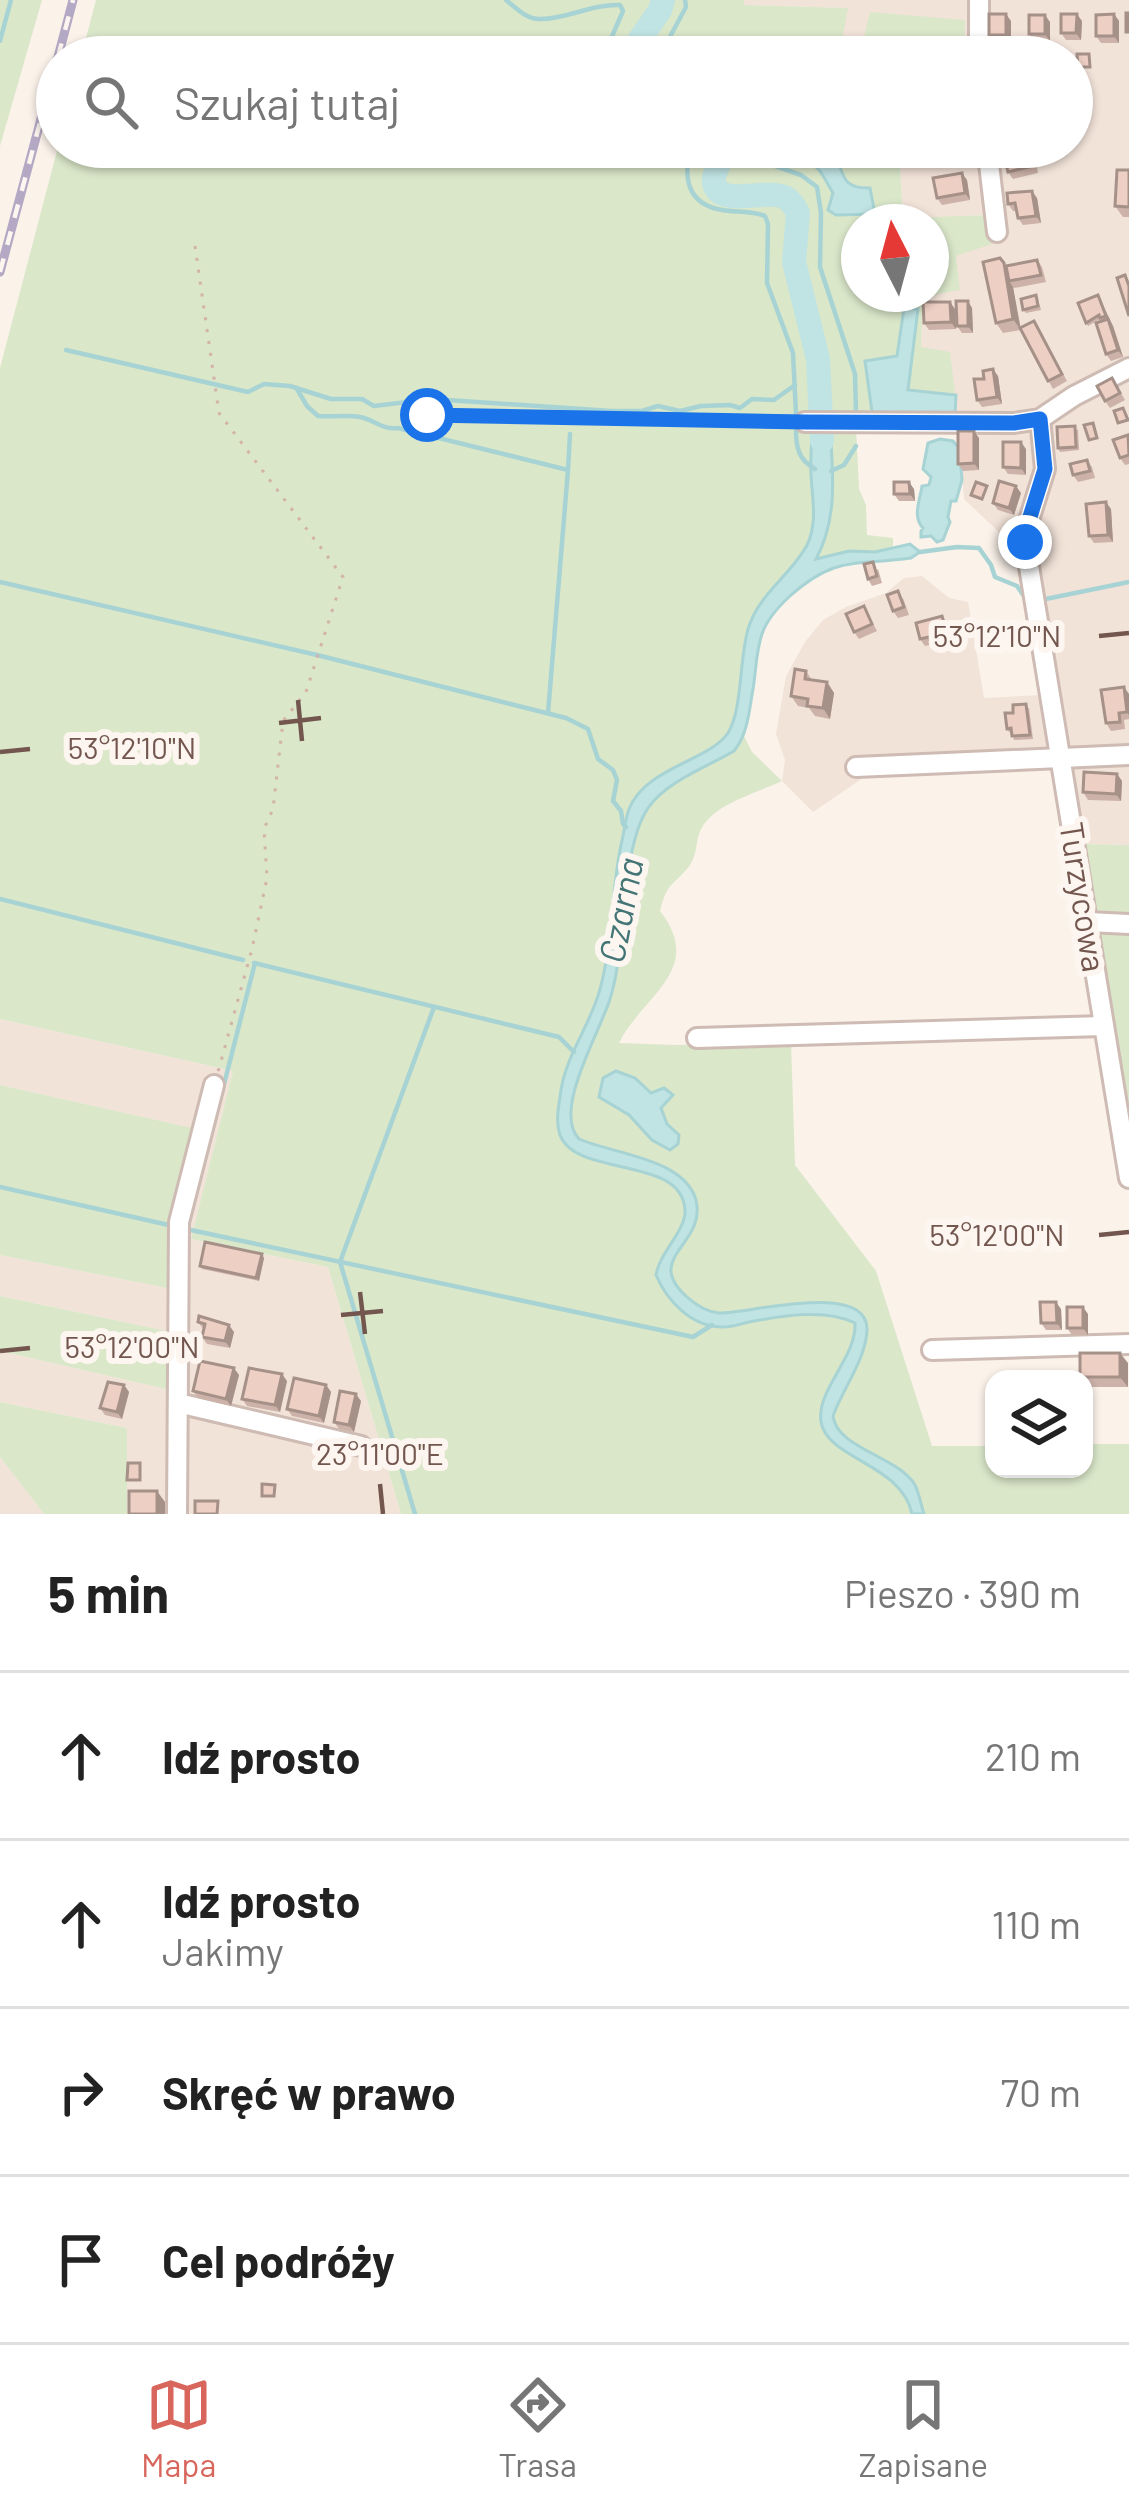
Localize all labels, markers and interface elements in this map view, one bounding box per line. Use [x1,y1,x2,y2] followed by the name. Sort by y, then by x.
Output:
[36,36,1093,168] search box
[78,69,144,135] icon: search
[174,75,401,129] text: Szukaj tutaj
[841,204,949,312] north arrow
[400,388,454,442] route start
[998,515,1052,569] route end
[933,617,1061,653] text: 53°12'10"N
[68,729,196,765] text: 53°12'10"N
[1052,819,1116,975] street label: Turzycowa
[588,853,651,966] water label: Czarna
[930,1216,1064,1252] text: 53°12'00"N
[65,1328,199,1364] text: 53°12'00"N
[985,1370,1093,1478] map controls
[985,1370,1093,1478] button: layers
[316,1435,444,1471] text: 23°11'00"E
[48,1562,169,1623] text: 5 min
[844,1569,1081,1616] text: Pieszo · 390 m
[48,1723,114,1789] icon: ahead
[162,1729,361,1783] text: Idź prosto
[985,1732,1081,1779] text: 210 m
[162,1873,361,1927] text: Idź prosto
[48,1891,114,1957] icon: ahead
[991,1900,1081,1947] text: 110 m
[162,1927,284,1974] text: Jakimy
[48,2059,114,2125] icon: right
[162,2065,456,2119] text: Skręć w prawo
[1000,2068,1081,2115] text: 70 m
[48,2227,114,2293] icon: arrive
[162,2233,395,2287] text: Cel podróży
[141,2372,216,2484] tab: Mapa
[498,2372,577,2484] tab: Trasa
[859,2372,988,2484] tab: Zapisane

